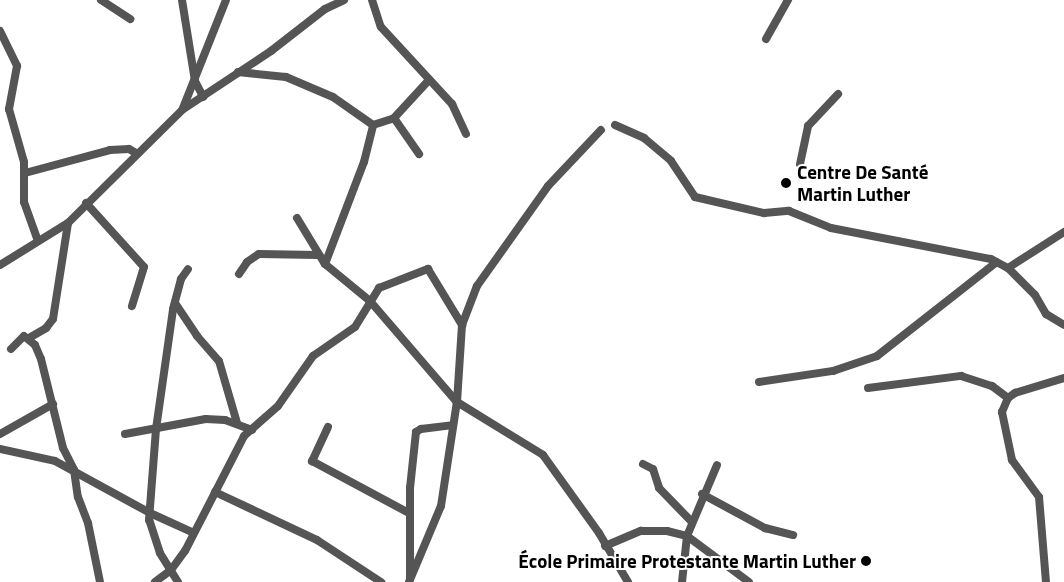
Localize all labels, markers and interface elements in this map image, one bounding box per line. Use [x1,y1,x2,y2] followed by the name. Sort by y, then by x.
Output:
[797,161,928,205] place label: Centre De Santé Martin Luther
[779,176,793,190] marker: Centre De Santé Martin Luther
[518,550,856,572] place label: École Primaire Protestante Martin Luther
[860,555,872,567] marker: École Primaire Protestante Martin Luther

